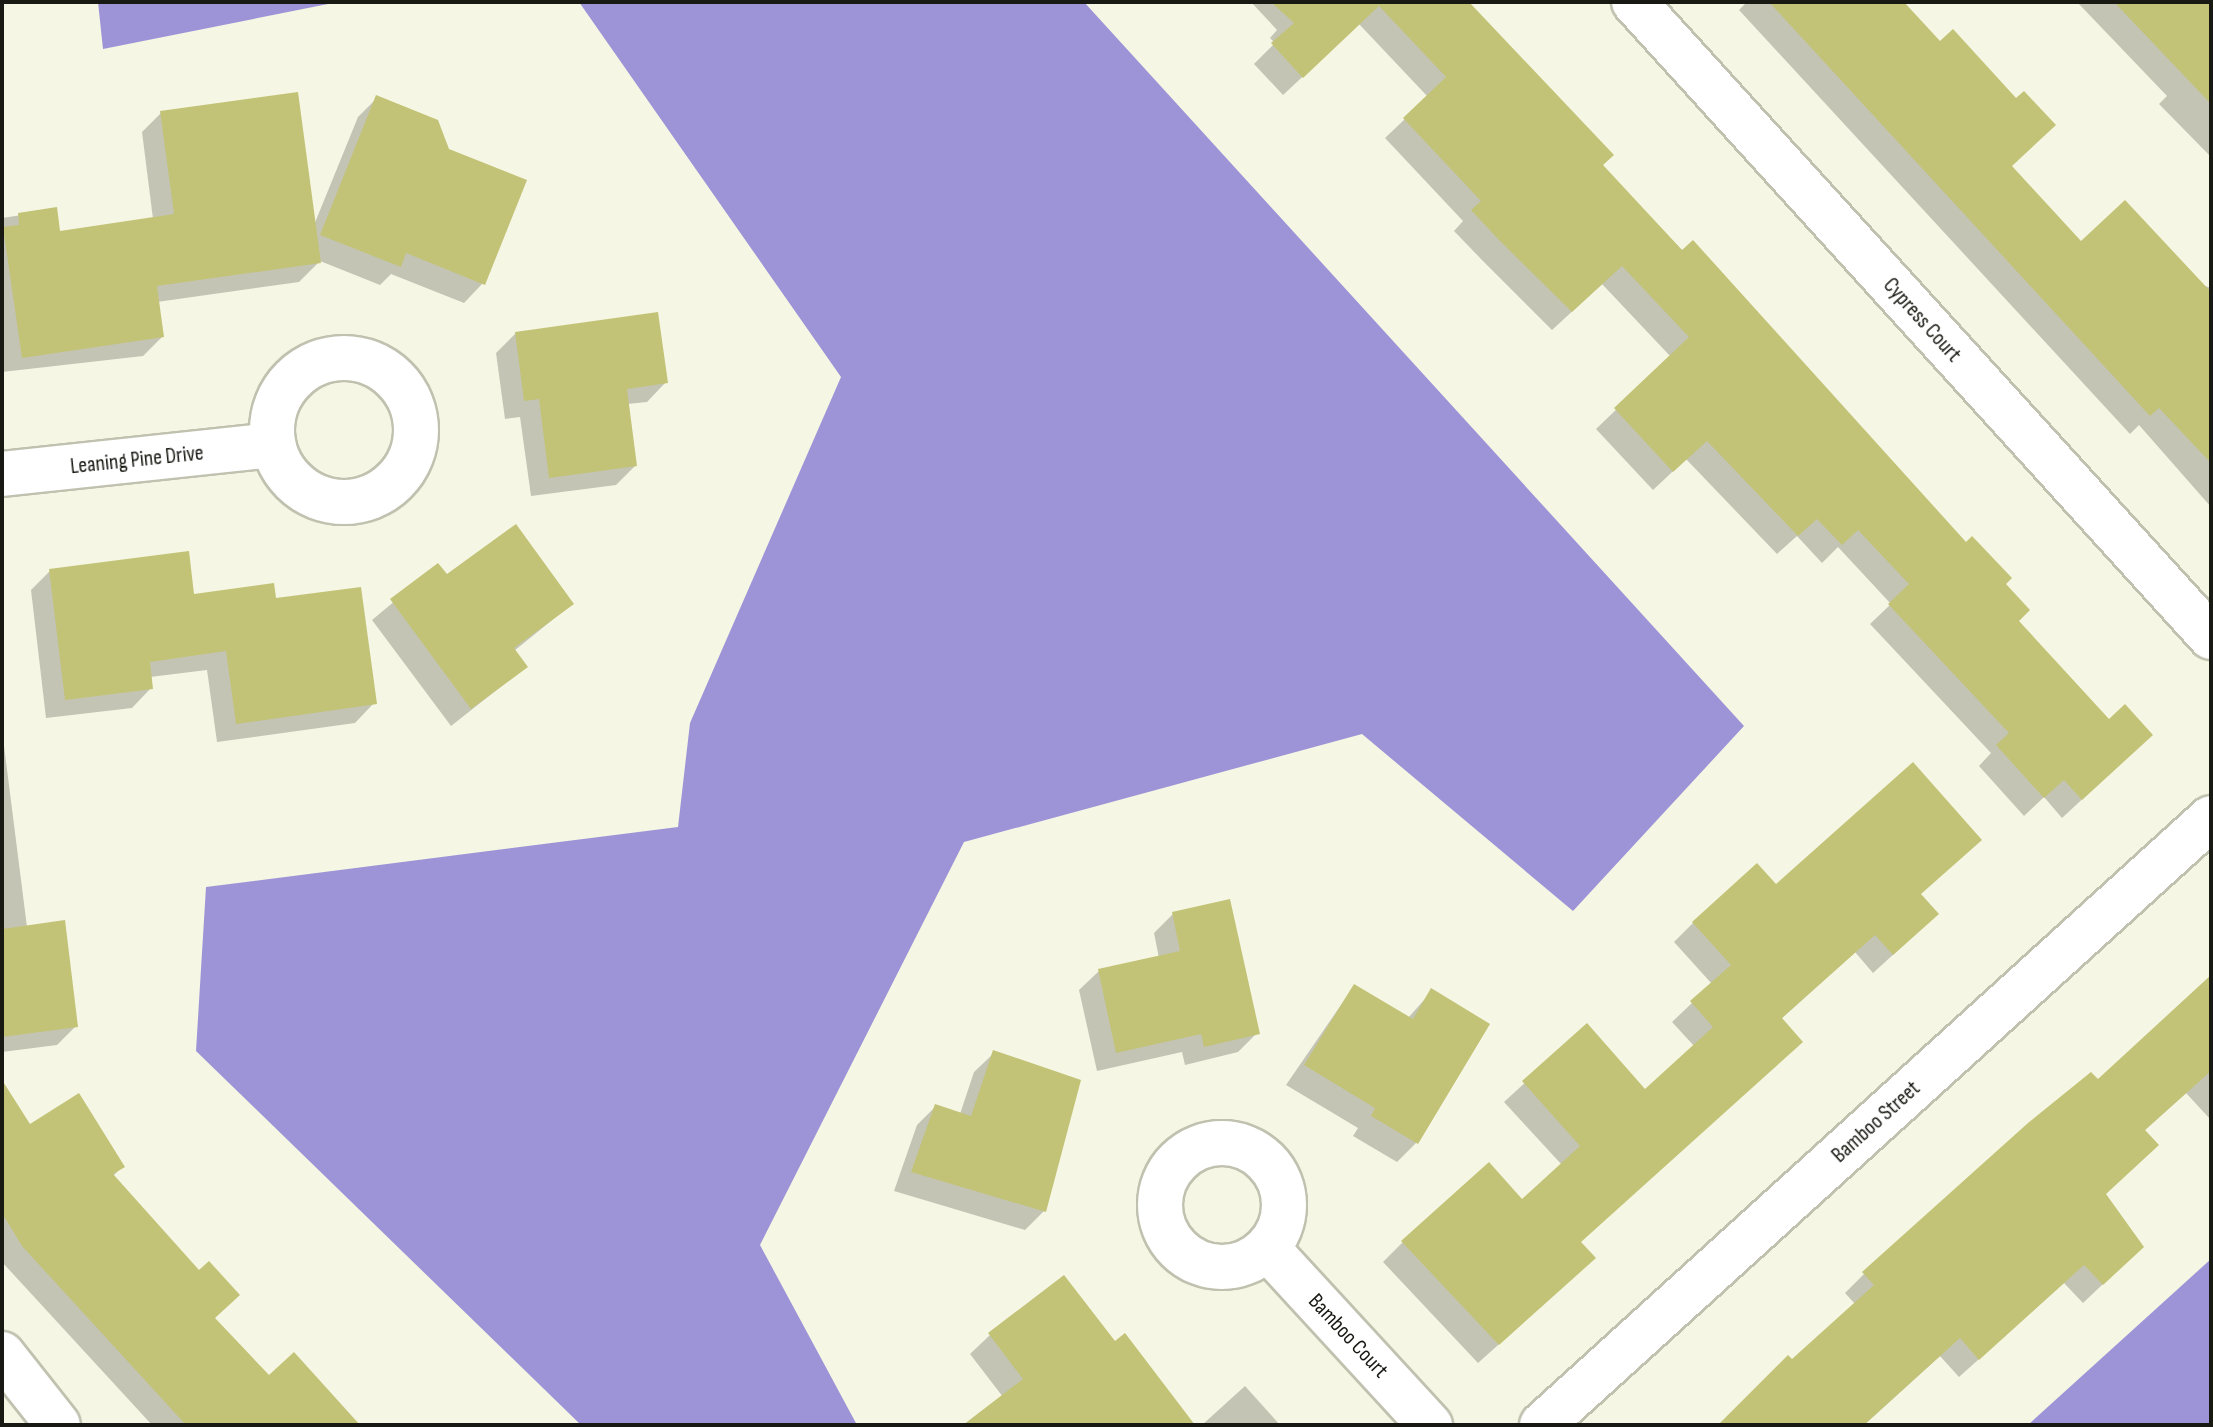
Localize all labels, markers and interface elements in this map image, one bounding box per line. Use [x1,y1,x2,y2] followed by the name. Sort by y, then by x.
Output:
[1877,272,1967,368] street label: Cypress Court
[69,440,205,480] street label: Leaning Pine Drive
[1826,1075,1926,1169] street label: Bamboo Street
[1302,1288,1394,1384] street label: Bamboo Court

